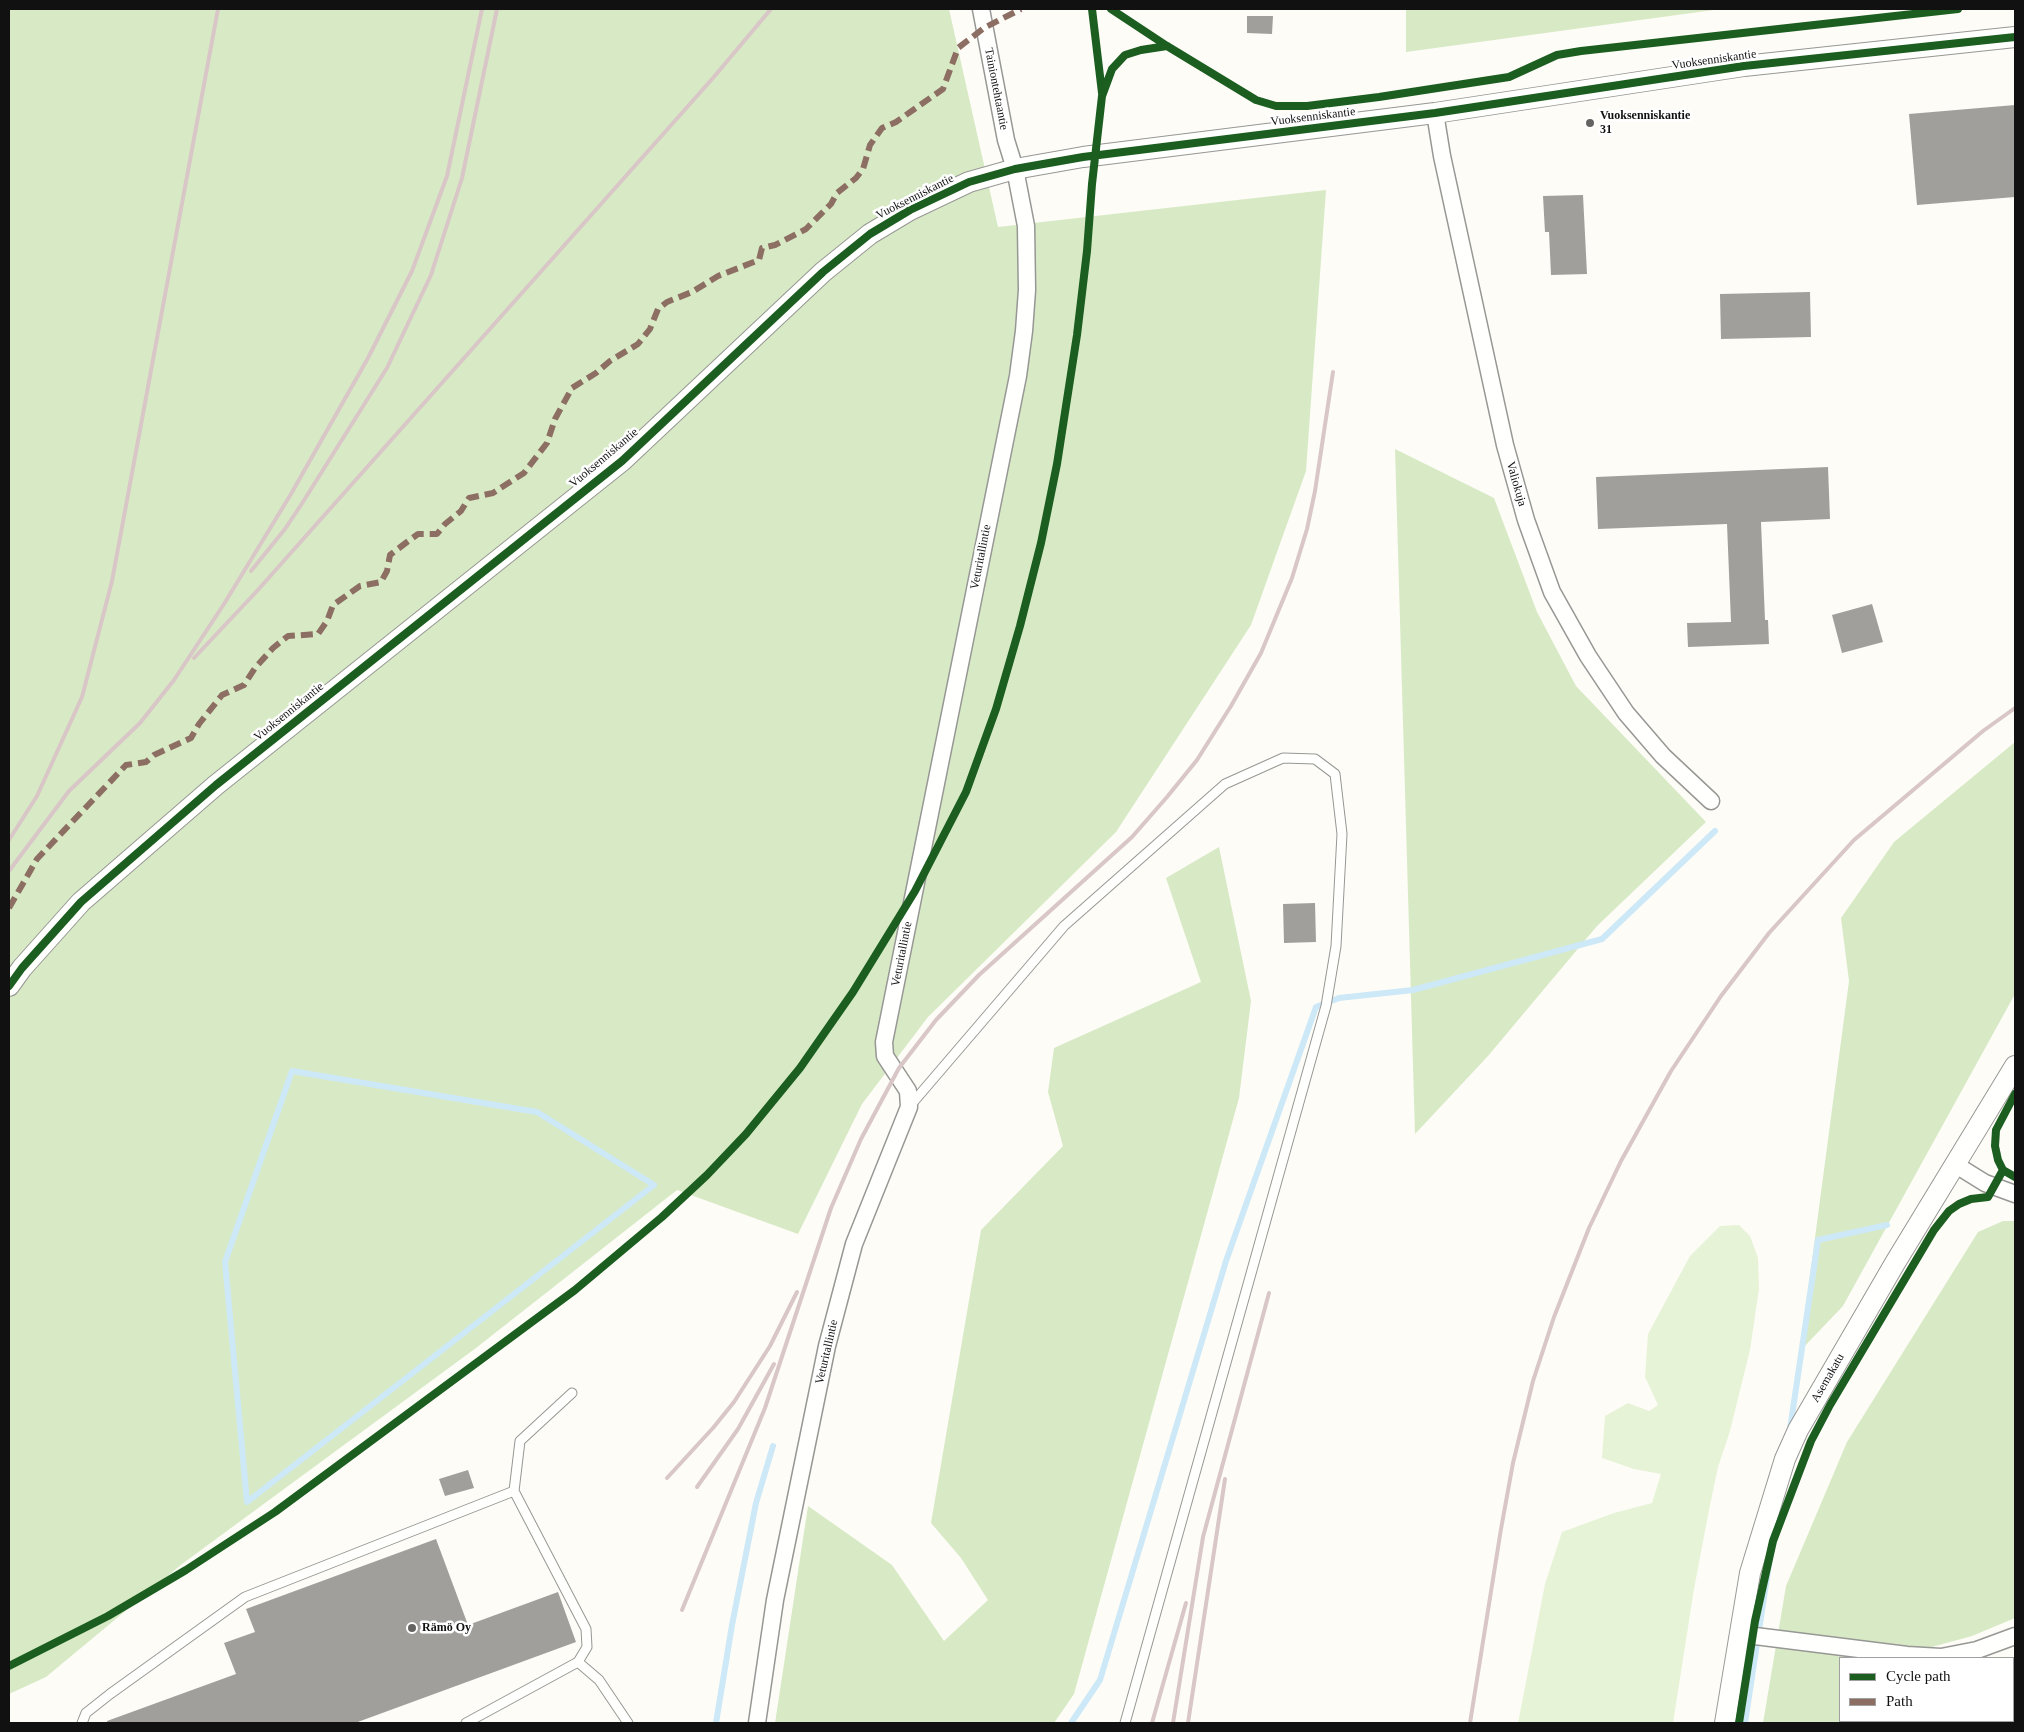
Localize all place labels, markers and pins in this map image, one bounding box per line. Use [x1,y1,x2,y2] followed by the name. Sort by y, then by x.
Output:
[1600,109,1690,137] place label: Vuoksenniskantie 31
[1584,117,1596,129] marker: Vuoksenniskantie 31
[422,1621,471,1635] place label: Rämö Oy
[406,1622,418,1634] marker: Rämö Oy

